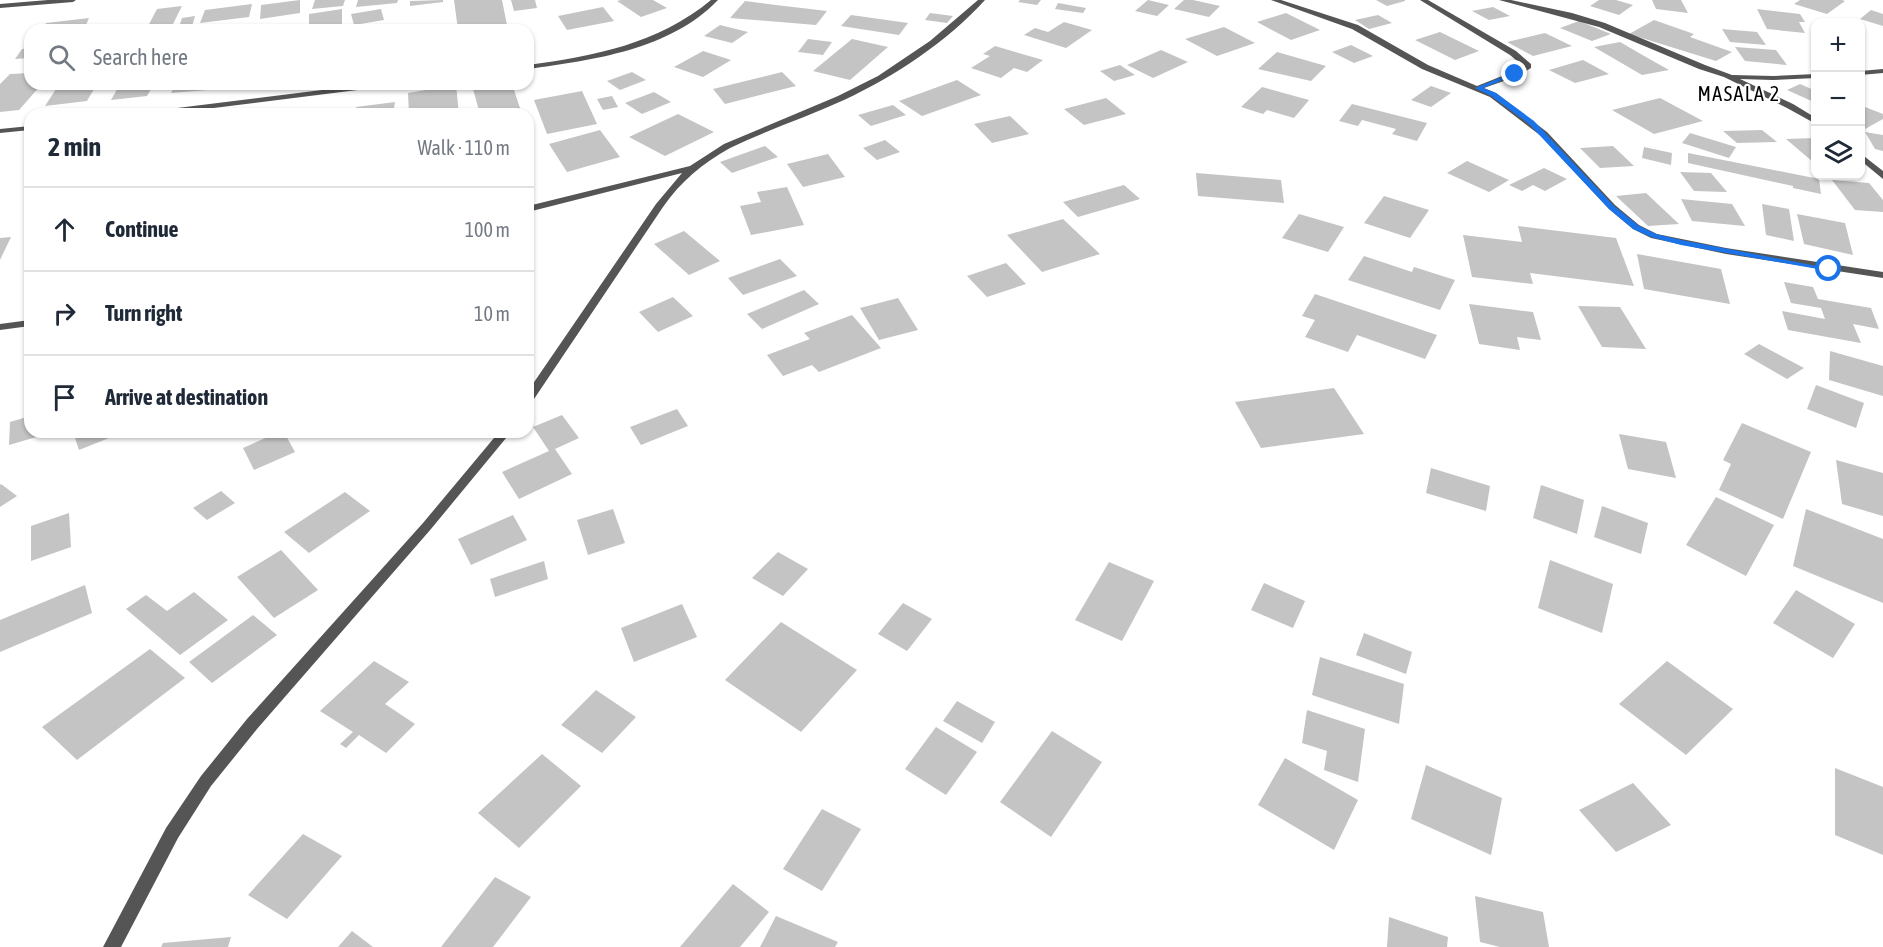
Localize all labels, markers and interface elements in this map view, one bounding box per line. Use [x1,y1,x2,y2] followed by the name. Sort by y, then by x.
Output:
[1811,18,1865,180] map controls
[1811,18,1865,72] button: +
[24,24,534,90] search box
[45,41,78,74] icon: search
[93,44,188,70] text: Search here
[1501,60,1527,86] route end
[1811,72,1865,126] button: −
[1697,82,1781,105] district label: MASALA 2
[1811,126,1865,180] button: layers
[48,132,101,162] text: 2 min
[418,136,510,159] text: Walk · 110 m
[48,213,81,246] icon: ahead
[105,216,179,242] text: Continue
[465,218,510,241] text: 100 m
[1815,255,1841,281] route start
[48,297,81,330] icon: right
[105,300,182,326] text: Turn right
[474,302,510,325] text: 10 m
[48,381,81,414] icon: arrive
[105,384,268,410] text: Arrive at destination

